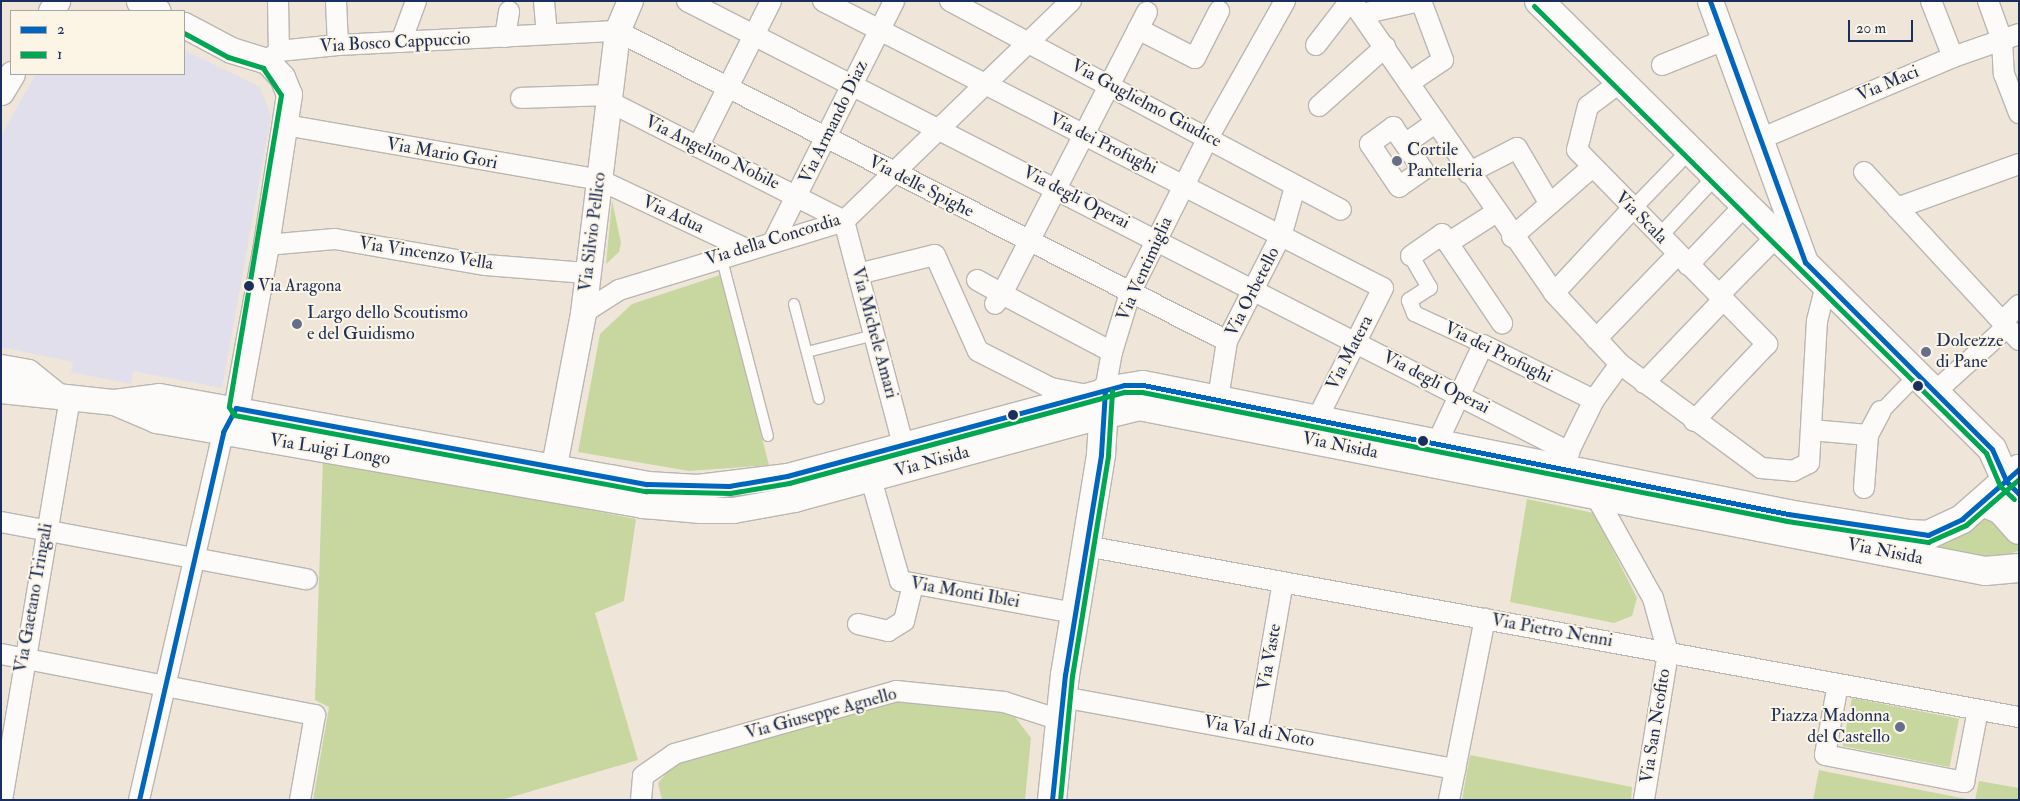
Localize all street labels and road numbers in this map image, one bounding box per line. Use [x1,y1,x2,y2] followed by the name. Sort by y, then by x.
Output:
[319,28,471,58] street label: Via Bosco Cappuccio
[1067,55,1225,153] street label: Via Guglielmo Giudice
[795,57,873,187] street label: Via Armando Diaz
[1854,61,1922,107] street label: Via Maci
[1045,109,1161,179] street label: Via dei Profughi
[641,111,783,195] street label: Via Angelino Nobile
[385,134,499,174] street label: Via Mario Gori
[865,151,977,223] street label: Via delle Spighe
[1019,162,1133,234] street label: Via degli Operai
[575,171,611,293] street label: Via Silvio Pellico
[1610,187,1672,249] street label: Via Scala
[639,191,707,239] street label: Via Adua
[703,209,843,271] street label: Via della Concordia
[1112,214,1178,324] street label: Via Ventimiglia
[357,233,495,275] street label: Via Vincenzo Vella
[1221,244,1285,340] street label: Via Orbetello
[846,265,902,401] street label: Via Michele Amari
[1322,312,1378,394] street label: Via Matera
[1440,318,1556,388] street label: Via dei Profughi
[1379,347,1493,419] street label: Via degli Operai
[1300,428,1380,464] street label: Via Nisida
[268,430,392,470] street label: Via Luigi Longo
[892,442,972,482] street label: Via Nisida
[10,522,58,674] street label: Via Gaetano Tringali
[1845,534,1925,570] street label: Via Nisida
[909,573,1021,613] street label: Via Monti Iblei
[1490,610,1614,652] street label: Via Pietro Nenni
[1254,622,1286,692] street label: Via Vaste
[1636,667,1676,785] street label: Via San Neofito
[743,683,899,745] street label: Via Giuseppe Agnello
[1202,712,1316,752] street label: Via Val di Noto

